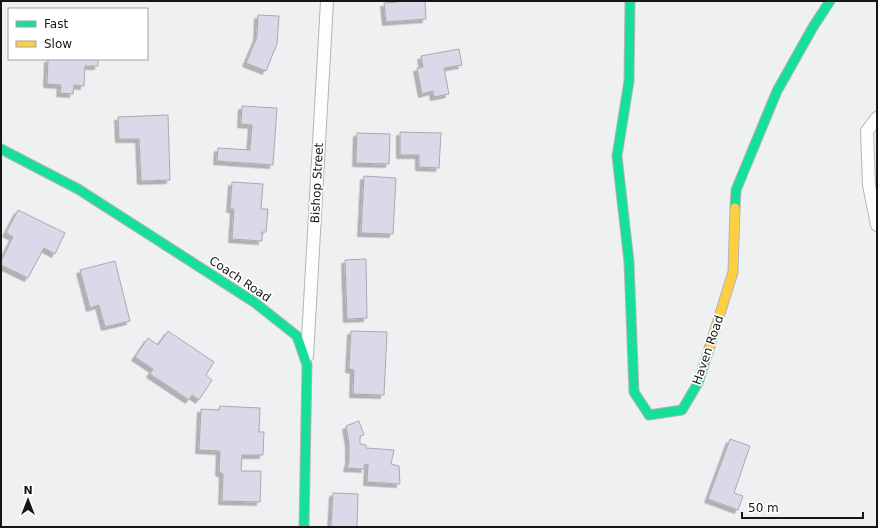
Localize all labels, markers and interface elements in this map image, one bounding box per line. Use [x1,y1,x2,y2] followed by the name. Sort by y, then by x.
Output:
[8,8,148,60] legend
[44,17,68,31] text: Fast
[44,37,72,51] text: Slow
[308,142,326,224] street label: Bishop Street
[207,253,273,305] street label: Coach Road
[690,313,726,387] street label: Haven Road
[8,480,48,520] north arrow
[23,484,33,497] text: N
[742,494,863,520] scale bar
[748,501,779,515] text: 50 m

